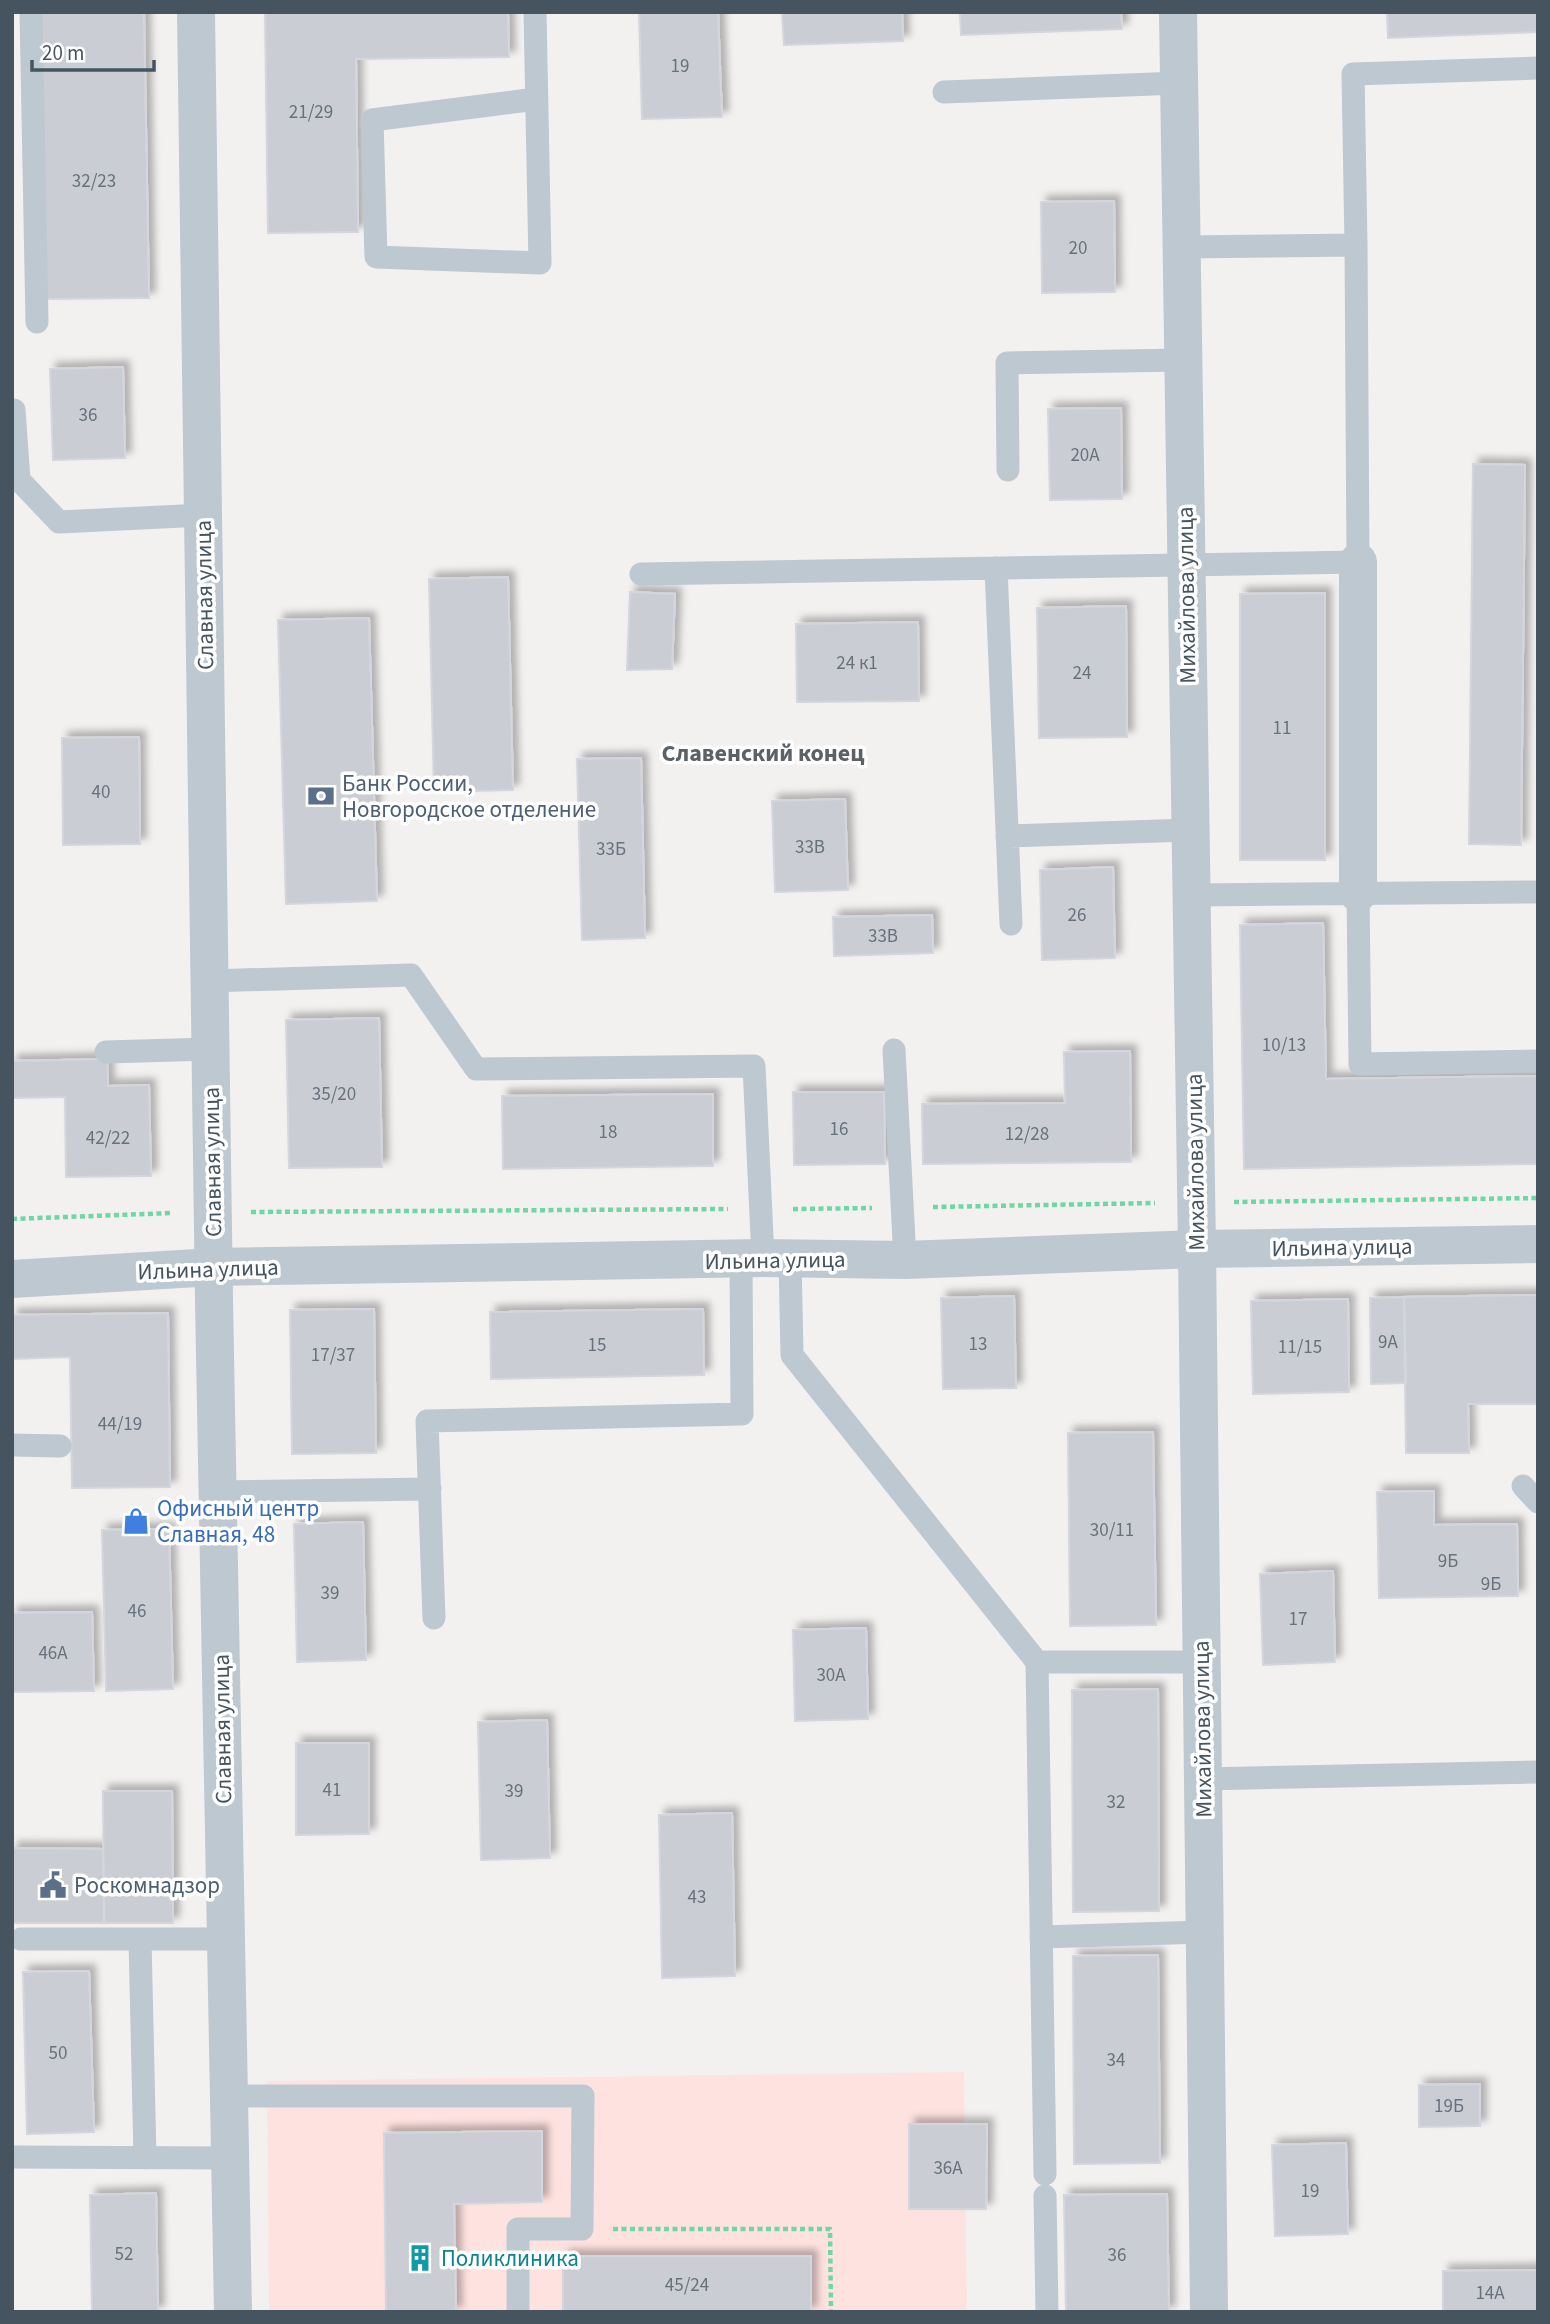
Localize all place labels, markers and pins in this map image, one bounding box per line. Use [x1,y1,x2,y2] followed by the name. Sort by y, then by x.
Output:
[342,767,596,826] place label: Банк России, Новгородское отделение
[306,781,336,811] bank icon: Банк России, Новгородское отделение
[157,1492,319,1551] place label: Офисный центр Славная, 48
[121,1506,151,1536] shop icon: Офисный центр Славная, 48
[74,1869,220,1902] place label: Роскомнадзор
[38,1870,68,1900] public building icon: Роскомнадзор
[441,2242,579,2275] place label: Поликлиника
[405,2243,435,2273] building icon: Поликлиника

